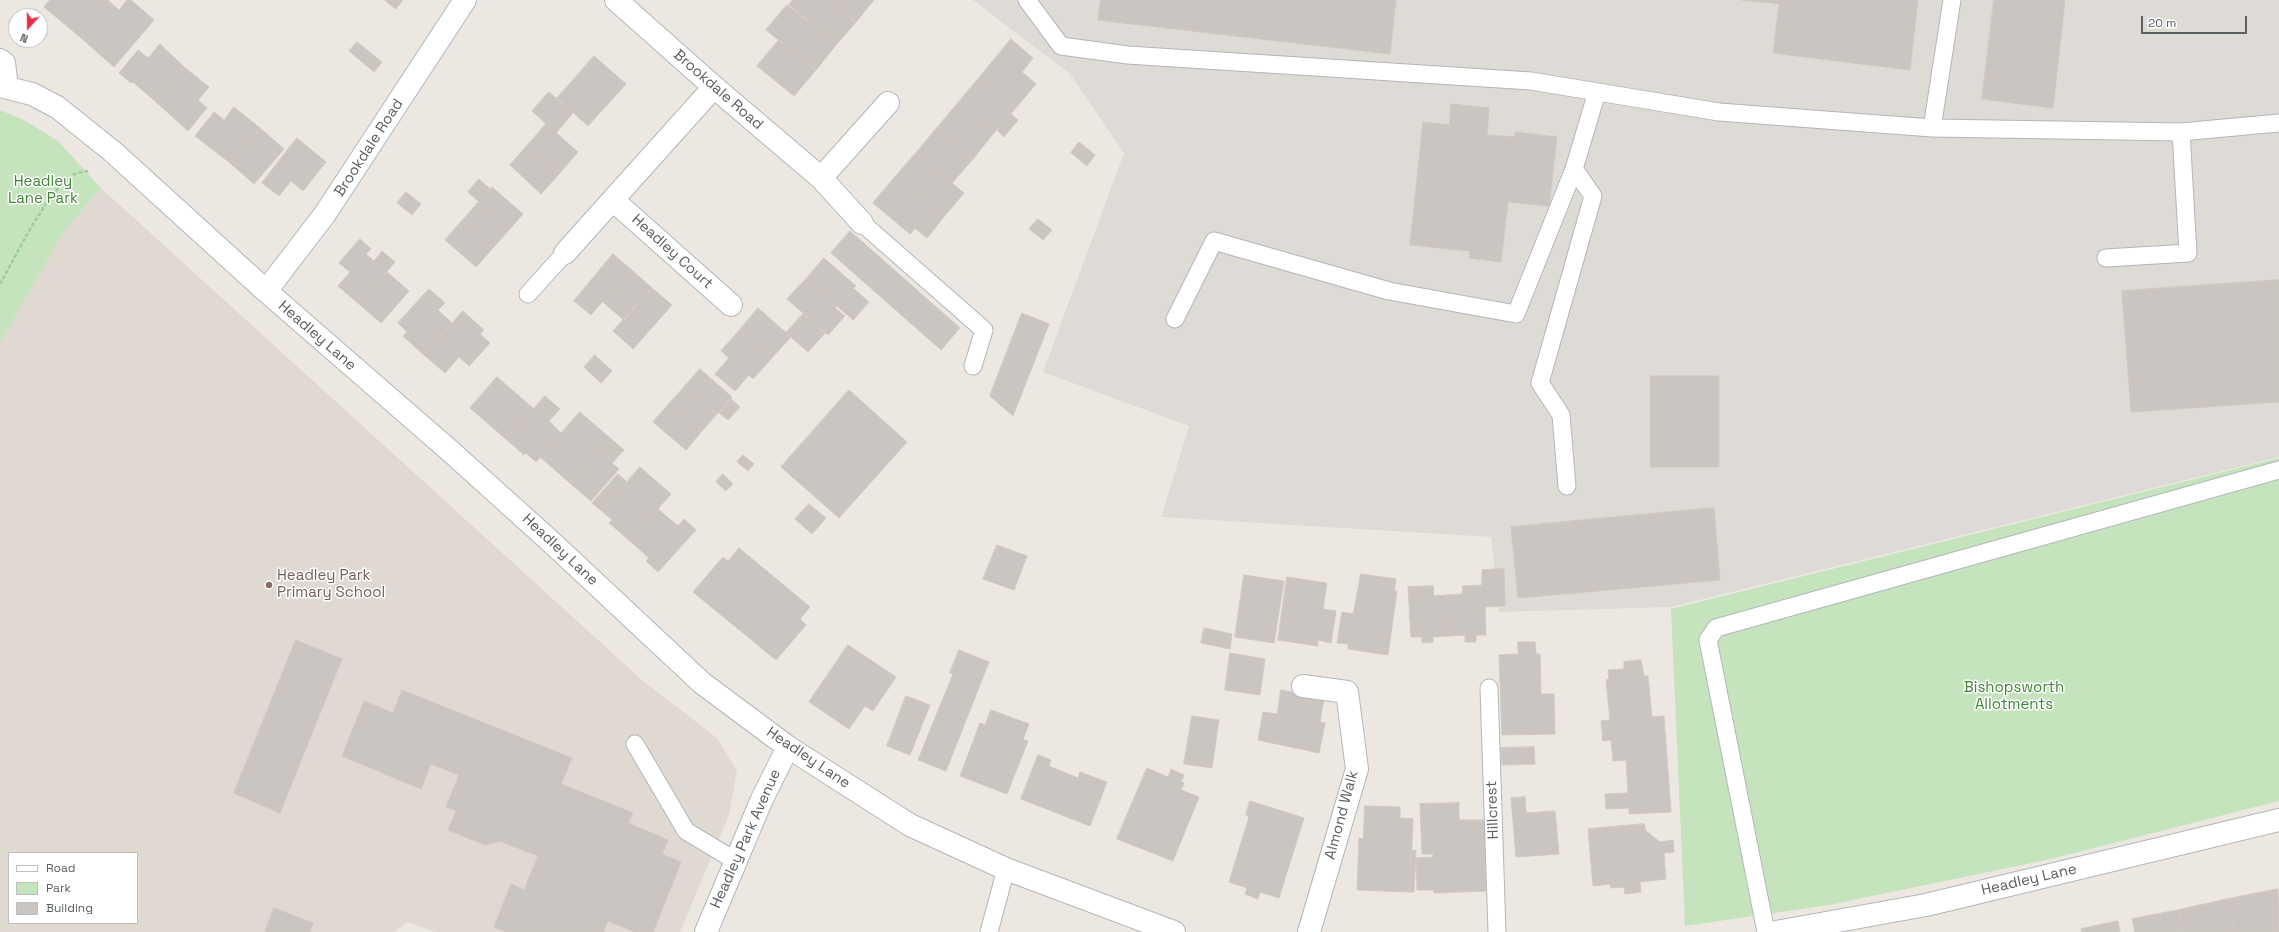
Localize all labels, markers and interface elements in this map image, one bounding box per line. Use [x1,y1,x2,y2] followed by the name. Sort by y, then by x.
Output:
[8,8,48,48] north arrow
[2143,8,2249,34] scale bar
[2148,15,2176,31] text: 20 m
[18,30,30,46] text: N
[669,46,767,134] street label: Brookdale Road
[331,96,407,200] street label: Brookdale Road
[8,173,78,208] park label: Headley Lane Park
[628,211,716,293] street label: Headley Court
[274,297,360,375] street label: Headley Lane
[518,510,602,590] street label: Headley Lane
[277,567,385,602] place label: Headley Park Primary School
[264,580,274,590] marker: Headley Park Primary School
[1964,679,2064,714] park label: Bishopsworth Allotments
[763,723,853,793] street label: Headley Lane
[707,767,785,911] street label: Headley Park Avenue
[1321,769,1363,861] street label: Almond Walk
[1483,780,1503,840] street label: Hillcrest
[8,852,138,924] legend
[46,860,75,876] text: Road
[1980,860,2078,900] street label: Headley Lane
[46,880,71,896] text: Park
[46,900,93,916] text: Building

